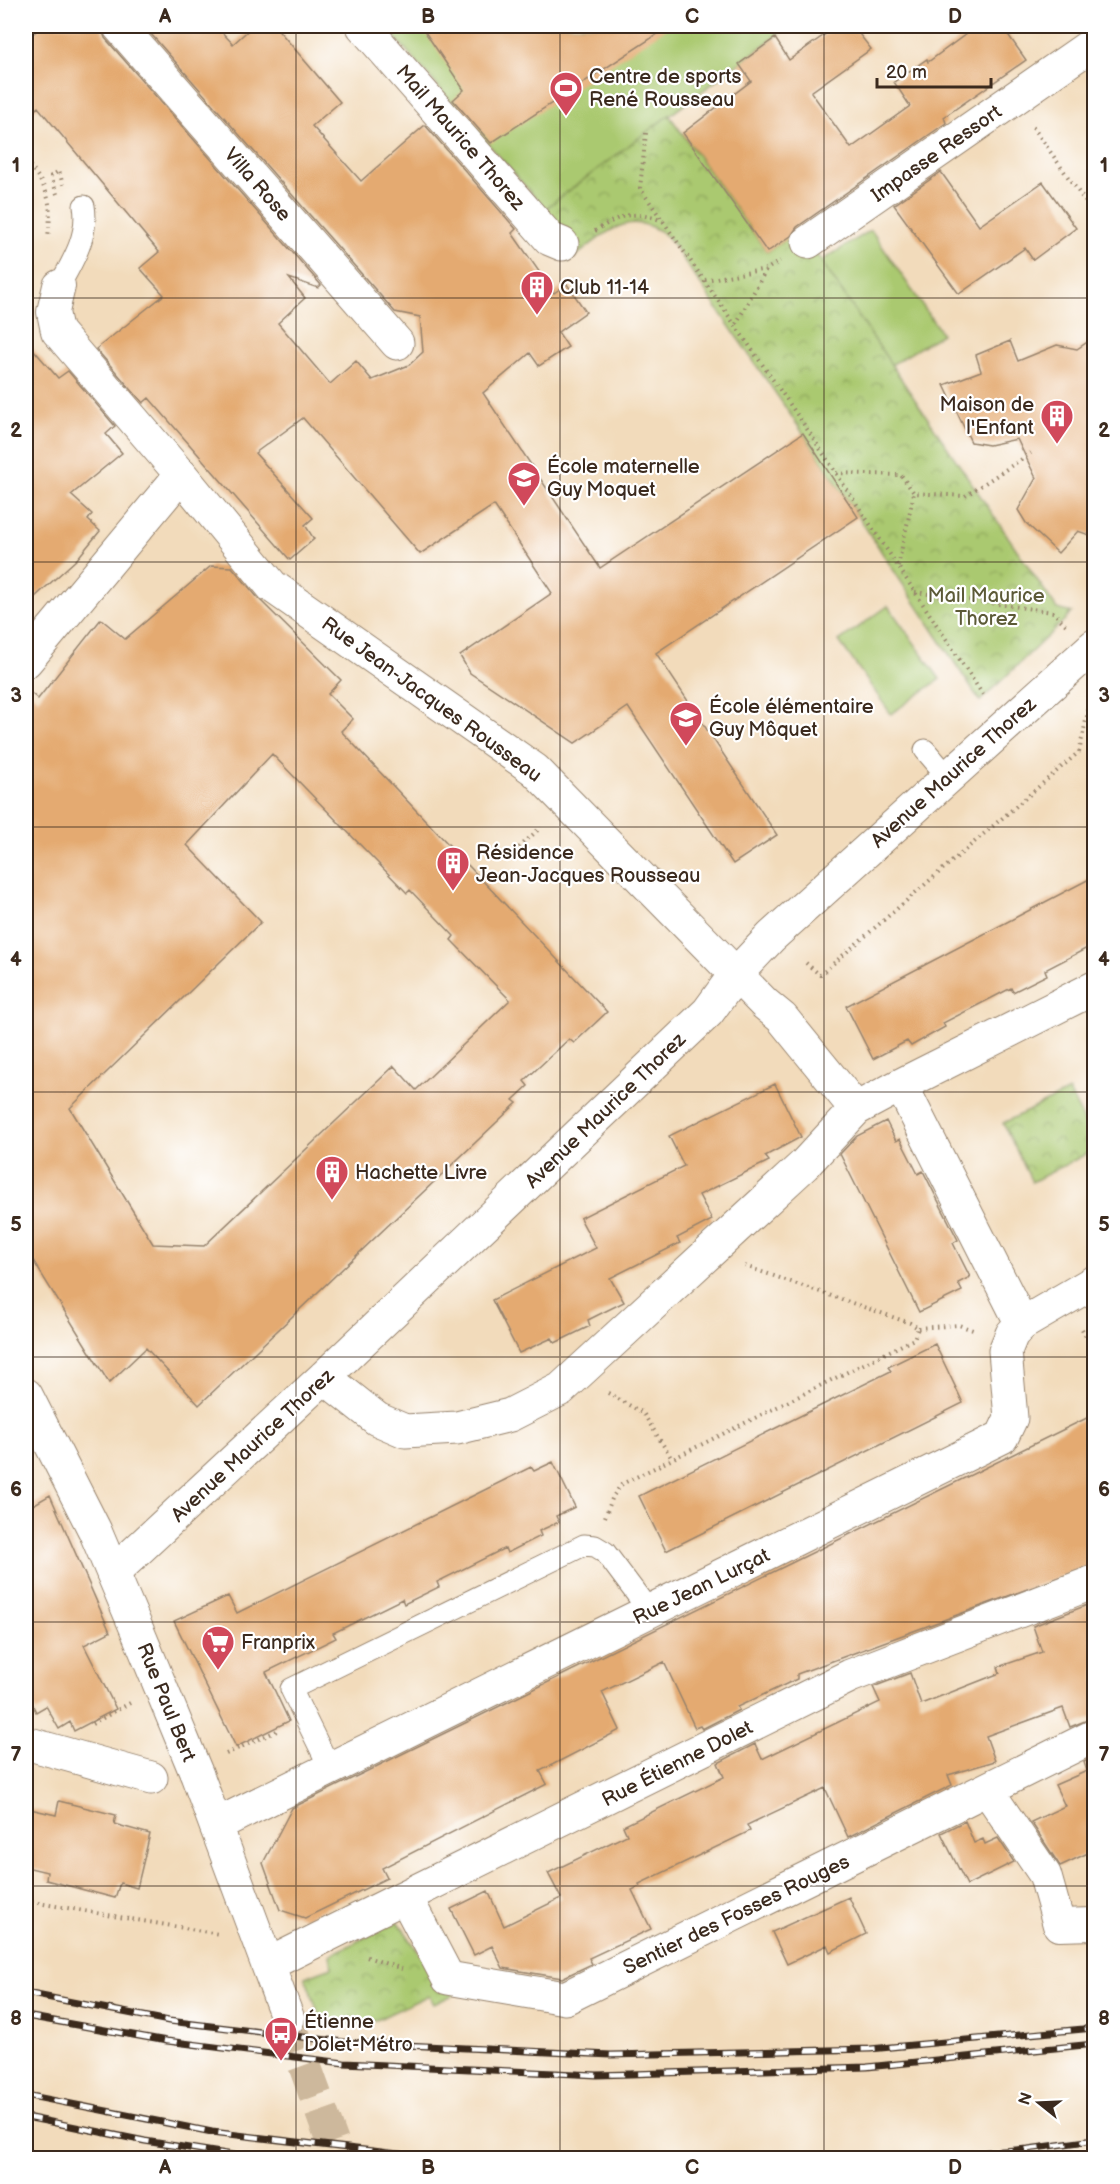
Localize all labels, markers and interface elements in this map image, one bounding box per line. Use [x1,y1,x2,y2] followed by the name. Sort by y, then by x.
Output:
[158,5,172,29] text: A
[421,5,435,29] text: B
[685,5,699,29] text: C
[948,5,962,29] text: D
[877,51,991,89] scale bar
[391,60,530,215] street label: Mail Maurice Thorez
[886,62,927,83] text: 20 m
[589,65,742,112] place label: Centre de sports René Rousseau
[548,70,584,117] sports icon: Centre de sports René Rousseau
[867,100,1006,208] street label: Impasse Ressort
[219,143,296,227] street label: Villa Rose
[12,154,20,178] text: 1
[1100,154,1108,178] text: 1
[519,269,555,316] building icon: Club 11-14
[560,276,649,300] place label: Club 11-14
[939,393,1034,440] place label: Maison de l'Enfant
[1039,398,1075,445] building icon: Maison de l'Enfant
[10,419,22,443] text: 2
[1098,419,1110,443] text: 2
[547,454,700,502] place label: École maternelle Guy Moquet
[506,460,542,507] school or university icon: École maternelle Guy Moquet
[927,584,1045,631] park label: Mail Maurice Thorez
[317,612,546,788] street label: Rue Jean-Jacques Rousseau
[10,684,22,708] text: 3
[1098,684,1110,708] text: 3
[866,692,1041,853] street label: Avenue Maurice Thorez
[709,694,874,742] place label: École élémentaire Guy Môquet
[668,700,704,747] school or university icon: École élémentaire Guy Môquet
[476,841,700,888] place label: Résidence Jean-Jacques Rousseau
[435,845,471,892] building icon: Résidence Jean-Jacques Rousseau
[10,948,22,972] text: 4
[1098,948,1110,972] text: 4
[521,1028,691,1194] street label: Avenue Maurice Thorez
[314,1154,350,1201] building icon: Hachette Livre
[355,1161,487,1185] place label: Hachette Livre
[10,1213,22,1237] text: 5
[1098,1213,1110,1237] text: 5
[166,1364,339,1527] street label: Avenue Maurice Thorez
[10,1478,22,1502] text: 6
[1098,1478,1110,1502] text: 6
[629,1543,774,1630] street label: Rue Jean Lurçat
[200,1624,236,1671] supermarket icon: Franprix
[241,1631,316,1655] place label: Franprix
[131,1640,201,1765] street label: Rue Paul Bert
[598,1715,757,1812] street label: Rue Étienne Dolet
[10,1743,22,1767] text: 7
[1098,1743,1110,1767] text: 7
[619,1850,854,1980] street label: Sentier des Fosses Rouges
[10,2007,22,2031] text: 8
[1098,2007,1110,2031] text: 8
[304,2009,413,2057] place label: Étienne Dolet-Métro
[263,2015,299,2062] bus stop icon: Étienne Dolet-Métro
[1009,2073,1069,2133] north arrow
[1015,2090,1037,2107] text: N
[158,2156,172,2180] text: A
[421,2156,435,2180] text: B
[685,2156,699,2180] text: C
[948,2156,962,2180] text: D

